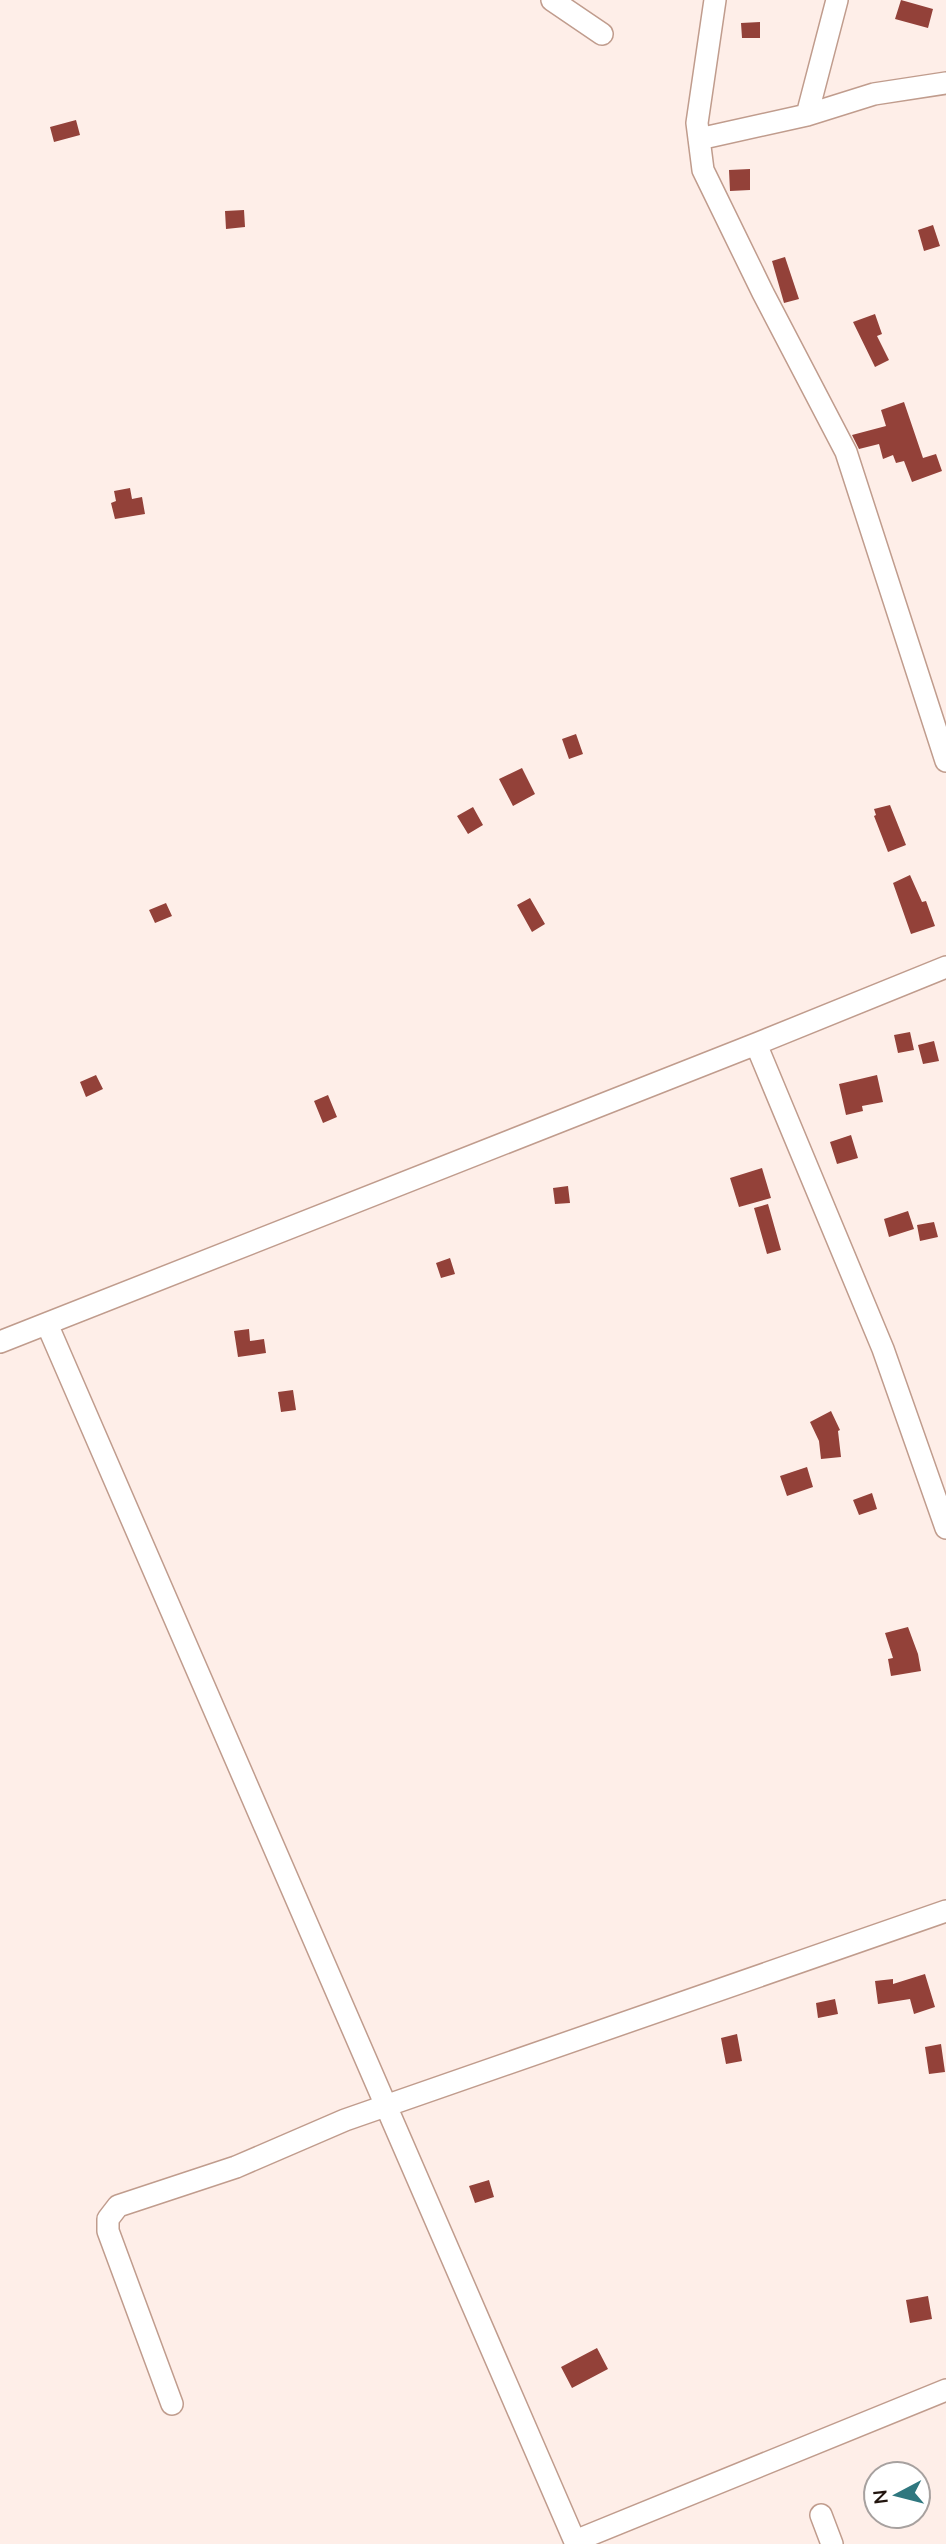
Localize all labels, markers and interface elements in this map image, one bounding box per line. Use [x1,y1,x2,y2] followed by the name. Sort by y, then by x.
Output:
[862,2460,932,2530] north arrow
[867,2488,893,2506] text: N

